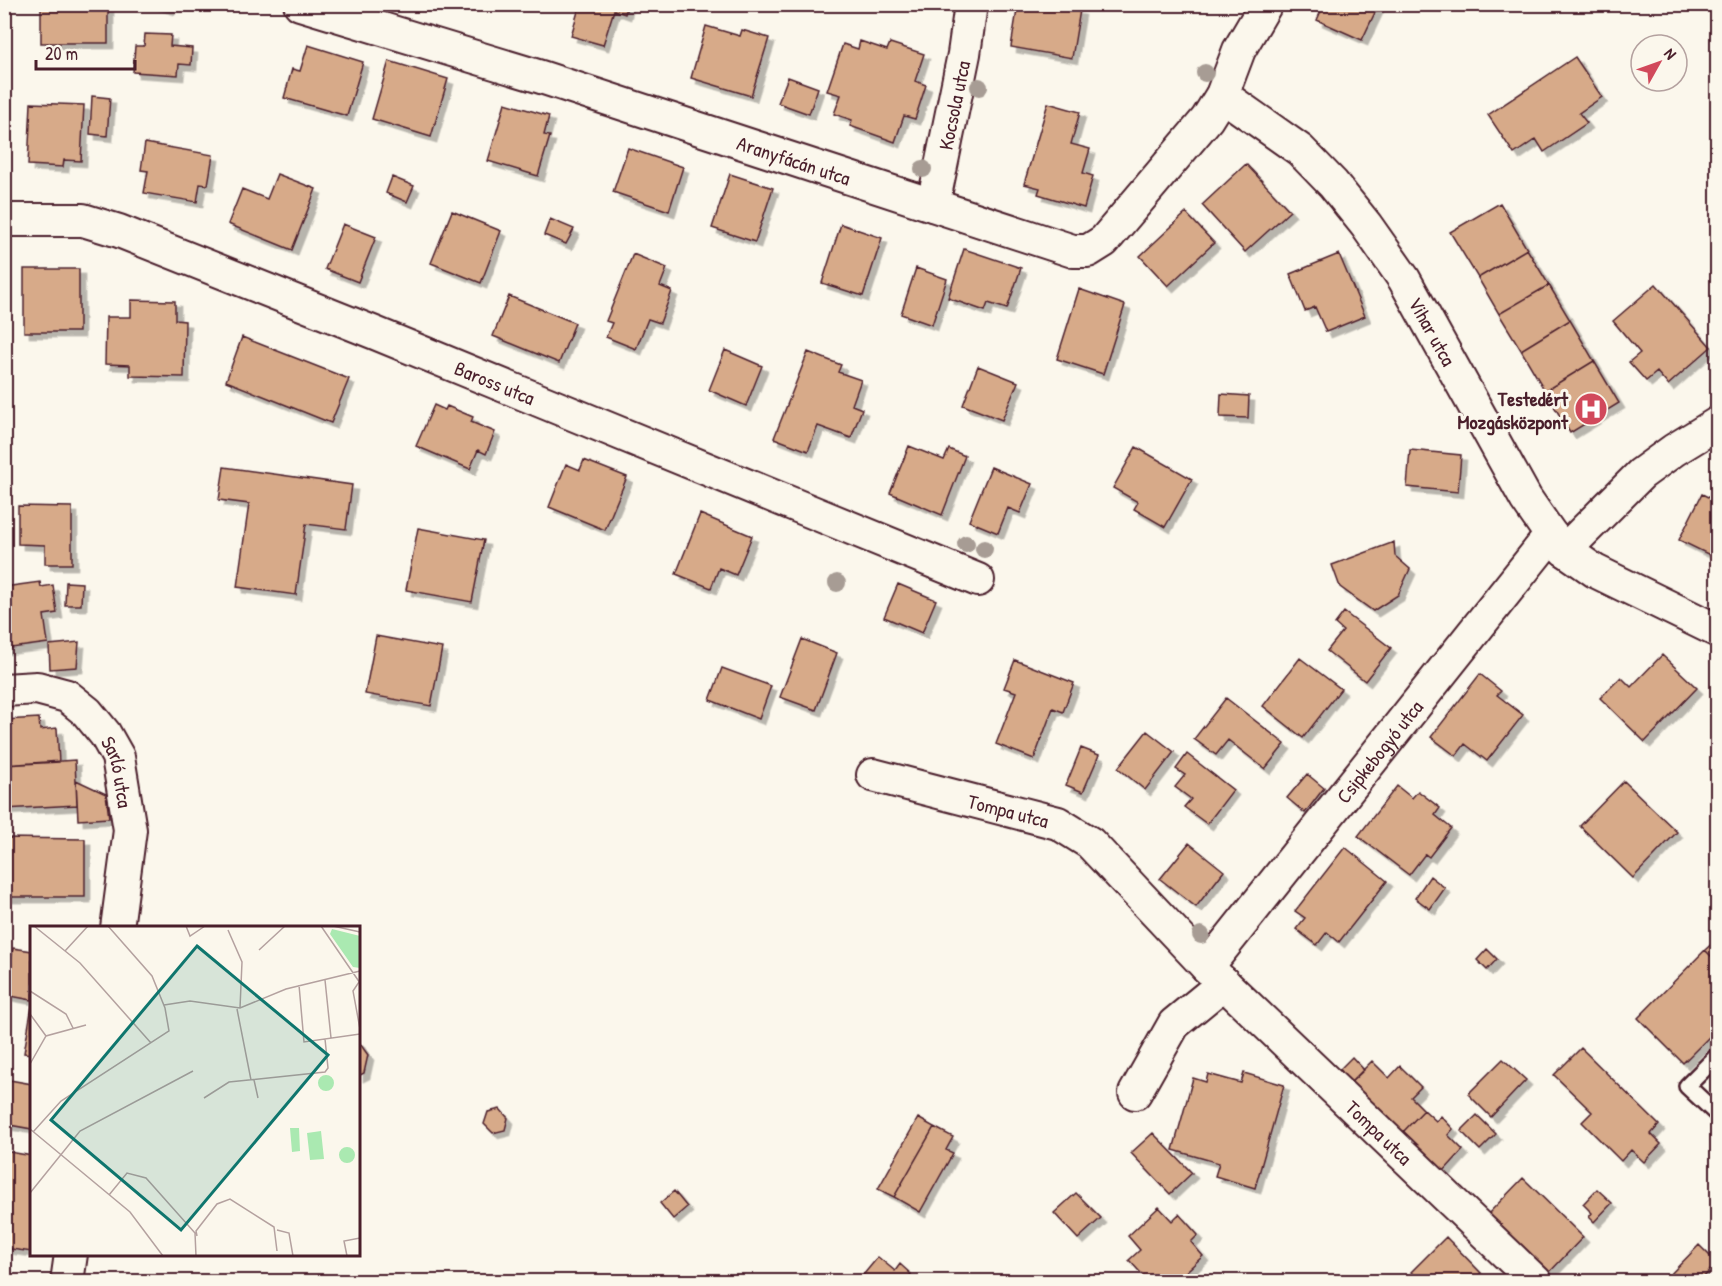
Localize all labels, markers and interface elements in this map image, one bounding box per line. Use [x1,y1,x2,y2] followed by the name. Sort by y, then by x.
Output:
[36,33,135,71] scale bar
[1629,33,1689,93] north arrow
[45,41,78,66] text: 20 m
[1659,43,1682,64] text: N
[931,58,976,152] street label: Kocsola utca
[734,129,854,191] street label: Aranyfácán utca
[1403,292,1463,370] street label: Vihar utca
[451,354,539,411] street label: Baross utca
[1458,385,1569,436] place label: Testedért Mozgásközpont
[1573,391,1609,427] hospital icon: Testedért Mozgásközpont
[1329,694,1428,808] street label: Csipkebogyó utca
[95,731,140,810] street label: Sarló utca
[965,787,1052,834] street label: Tompa utca
[30,926,360,1256] inset map
[1340,1094,1419,1170] street label: Tompa utca

